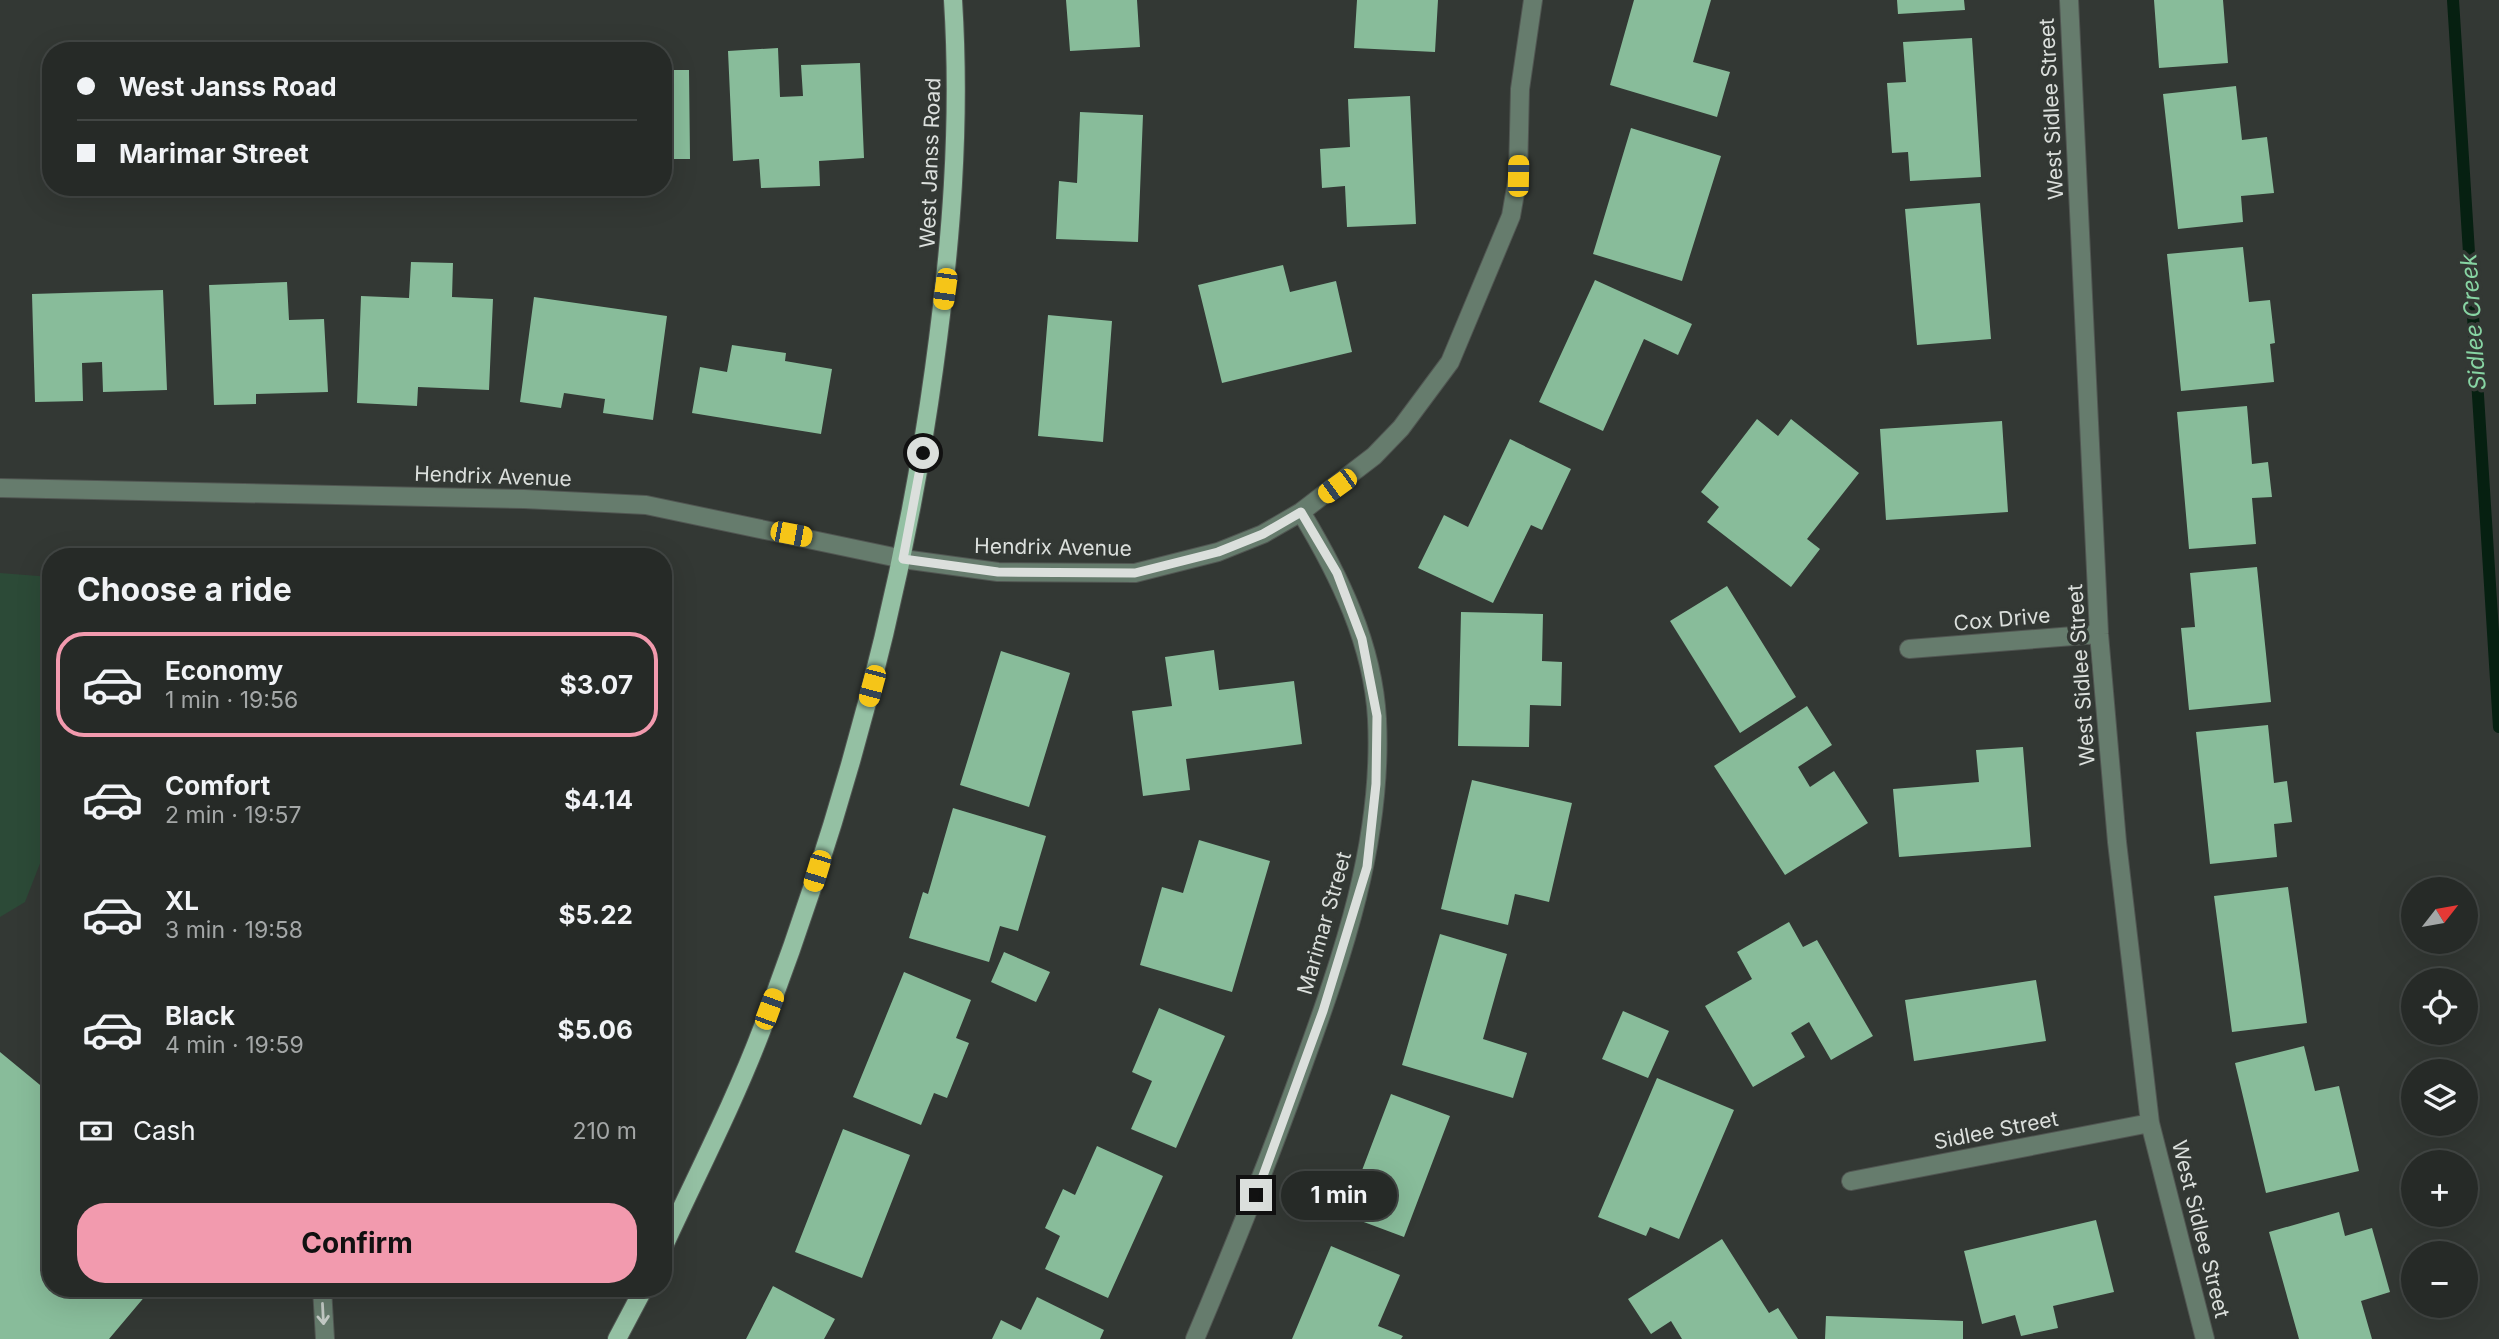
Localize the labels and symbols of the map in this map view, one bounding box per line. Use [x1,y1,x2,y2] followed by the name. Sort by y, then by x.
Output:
[2034,17,2068,200] street label: West Sidlee Street
[915,77,945,249] street label: West Janss Road
[1508,155,1529,197] car
[2454,252,2492,391] water label: Sidlee Creek
[932,267,959,311] car
[907,437,939,469] route start
[414,461,572,491] street label: Hendrix Avenue
[1314,465,1361,507] car
[769,520,814,548] car
[974,533,1132,561] street label: Hendrix Avenue
[2062,583,2100,767] street label: West Sidlee Street
[1953,602,2051,636] street label: Cox Drive
[857,663,888,709] car
[801,848,834,894] car
[1292,849,1356,997] street label: Marimar Street
[2401,877,2478,954] north arrow
[752,986,787,1032] car
[1932,1106,2060,1154] street label: Sidlee Street
[2167,1138,2235,1320] street label: West Sidlee Street
[1280,1170,1396,1220] callout: 1 min
[1240,1179,1272,1211] route end
[316,1302,329,1325] one-way arrow

